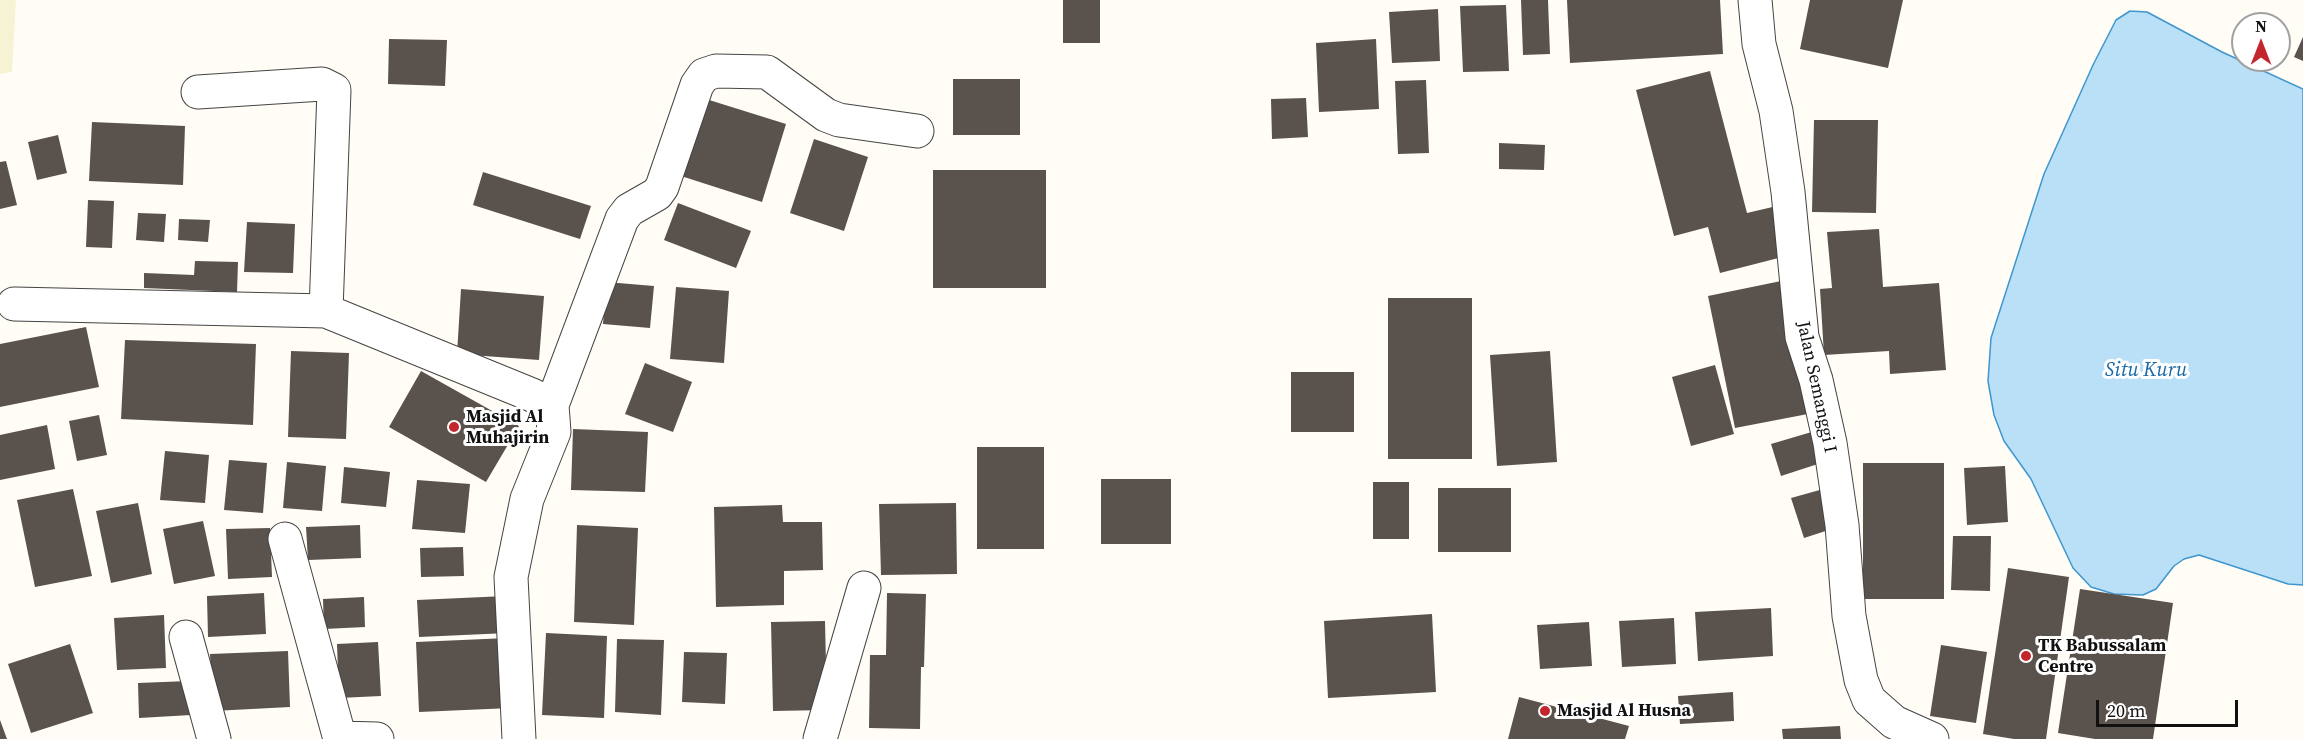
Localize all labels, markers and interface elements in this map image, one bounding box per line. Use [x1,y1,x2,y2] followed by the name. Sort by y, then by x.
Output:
[2231,12,2291,72] north arrow
[2255,15,2267,37] text: N
[1791,319,1841,455] street label: Jalan Semanggi I
[2105,359,2187,383] water label: Situ Kuru
[466,406,549,448] place label: Masjid Al Muhajirin
[447,420,461,434] marker: Masjid Al Muhajirin
[2038,635,2166,678] place label: TK Babussalam Centre
[2019,649,2033,663] marker: TK Babussalam Centre
[2099,688,2242,726] scale bar
[2107,698,2145,723] text: 20 m
[1557,700,1691,722] place label: Masjid Al Husna
[1538,704,1552,718] marker: Masjid Al Husna

